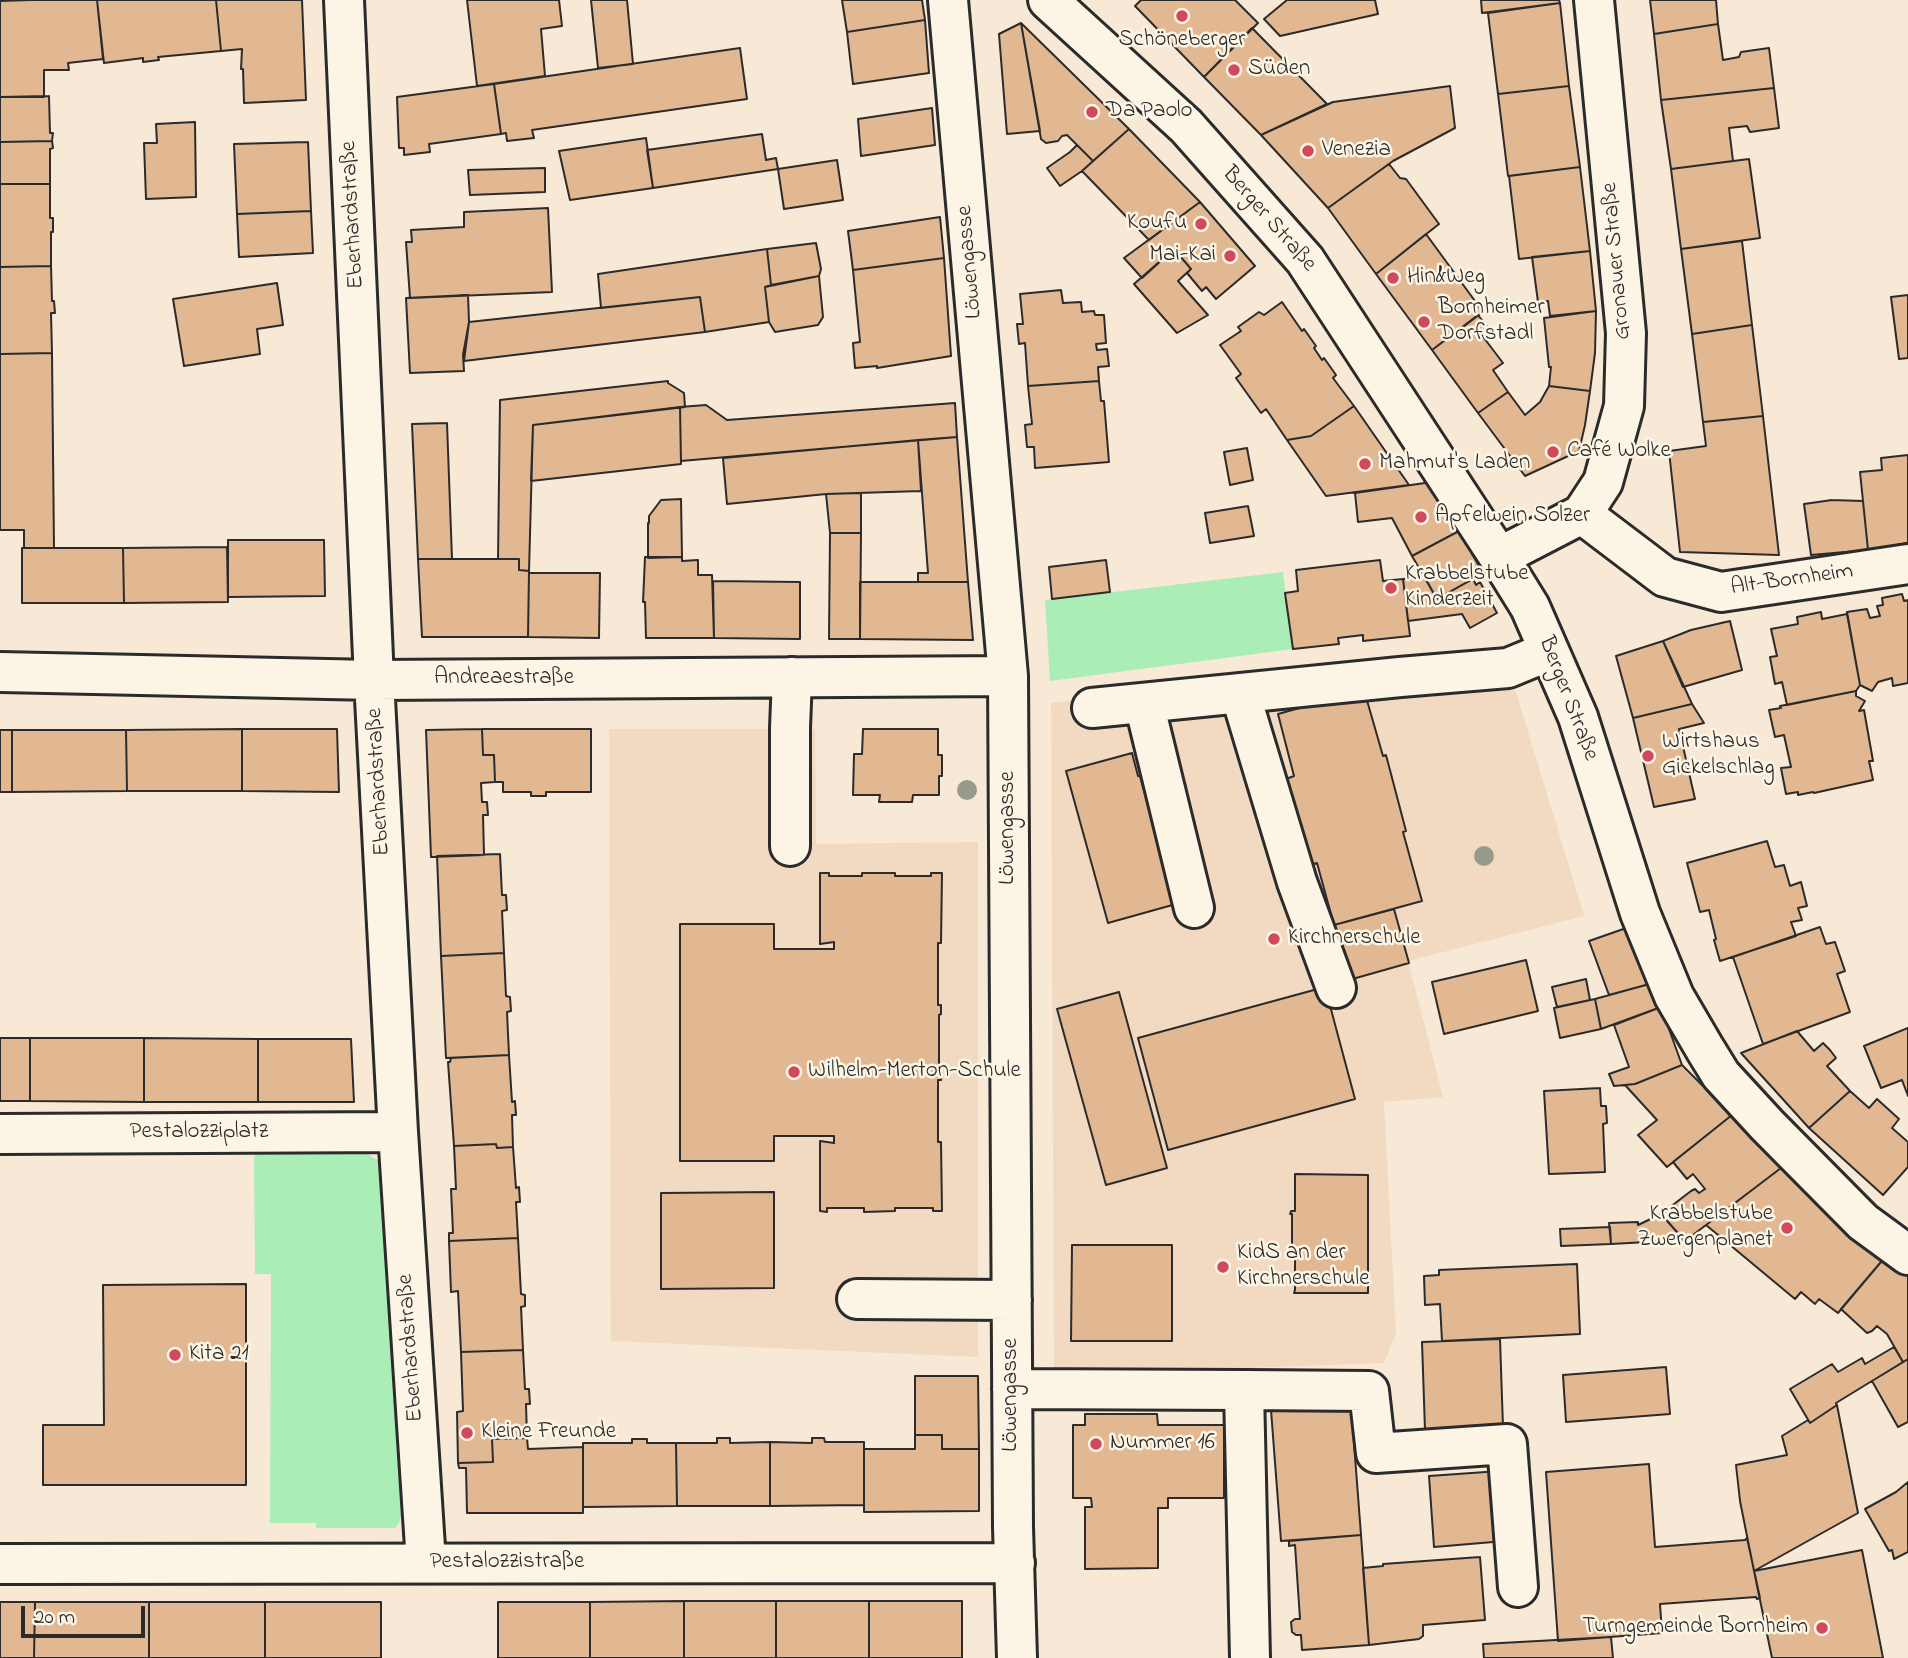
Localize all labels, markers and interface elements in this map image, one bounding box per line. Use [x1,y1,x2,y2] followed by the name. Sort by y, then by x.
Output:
[1174,8,1190,24] marker: Schöneberger
[1119,27,1245,55] place label: Schöneberger
[1248,56,1310,84] place label: Süden
[1226,62,1242,78] marker: Süden
[1106,98,1193,126] place label: Da Paolo
[1084,104,1100,120] marker: Da Paolo
[1322,137,1391,165] place label: Venezia
[336,140,372,290] street label: Eberhardstraße
[1300,143,1316,159] marker: Venezia
[1215,162,1321,278] street label: Berger Straße
[1597,181,1639,341] street label: Gronauer Straße
[952,204,990,320] street label: Löwengasse
[1127,210,1187,238] place label: Koufu
[1193,216,1209,232] marker: Koufu
[1149,242,1216,270] place label: Mai-Kai
[1222,248,1238,264] marker: Mai-Kai
[1407,264,1485,292] place label: Hin&Weg
[1385,270,1401,286] marker: Hin&Weg
[1438,295,1545,349] place label: Bornheimer Dorfstadl
[1416,314,1432,330] marker: Bornheimer Dorfstadl
[1567,438,1671,466] place label: Café Wolke
[1545,444,1561,460] marker: Café Wolke
[1379,450,1530,478] place label: Mahmut's Laden
[1357,456,1373,472] marker: Mahmut's Laden
[1435,503,1590,531] place label: Apfelwein Solzer
[1413,509,1429,525] marker: Apfelwein Solzer
[1729,559,1855,603] street label: Alt-Bornheim
[1405,561,1528,615] place label: Krabbelstube Kinderzeit
[1383,580,1399,596] marker: Krabbelstube Kinderzeit
[1531,633,1603,765] street label: Berger Straße
[434,665,574,693] street label: Andreaestraße
[362,707,398,857] street label: Eberhardstraße
[1662,729,1774,783] place label: Wirtshaus Gickelschlag
[1640,748,1656,764] marker: Wirtshaus Gickelschlag
[995,771,1023,885] street label: Löwengasse
[1288,925,1420,953] place label: Kirchnerschule
[1266,931,1282,947] marker: Kirchnerschule
[808,1058,1021,1086] place label: Wilhelm-Merton-Schule
[786,1064,802,1080] marker: Wilhelm-Merton-Schule
[130,1119,268,1147] street label: Pestalozziplatz
[1638,1201,1773,1255] place label: Krabbelstube Zwergenplanet
[1779,1220,1795,1236] marker: Krabbelstube Zwergenplanet
[1237,1240,1369,1294] place label: KidS an der Kirchnerschule
[1215,1259,1231,1275] marker: KidS an der Kirchnerschule
[393,1273,431,1423] street label: Eberhardstraße
[998,1338,1026,1452] street label: Löwengasse
[189,1341,249,1369] place label: Kita 21
[167,1347,183,1363] marker: Kita 21
[481,1419,616,1447] place label: Kleine Freunde
[459,1425,475,1441] marker: Kleine Freunde
[1110,1430,1215,1458] place label: Nummer 16
[1088,1436,1104,1452] marker: Nummer 16
[430,1549,584,1577] street label: Pestalozzistraße
[24,1592,149,1636] scale bar
[34,1603,75,1633] text: 20 m
[1582,1614,1808,1642] place label: Turngemeinde Bornheim
[1814,1620,1830,1636] marker: Turngemeinde Bornheim

